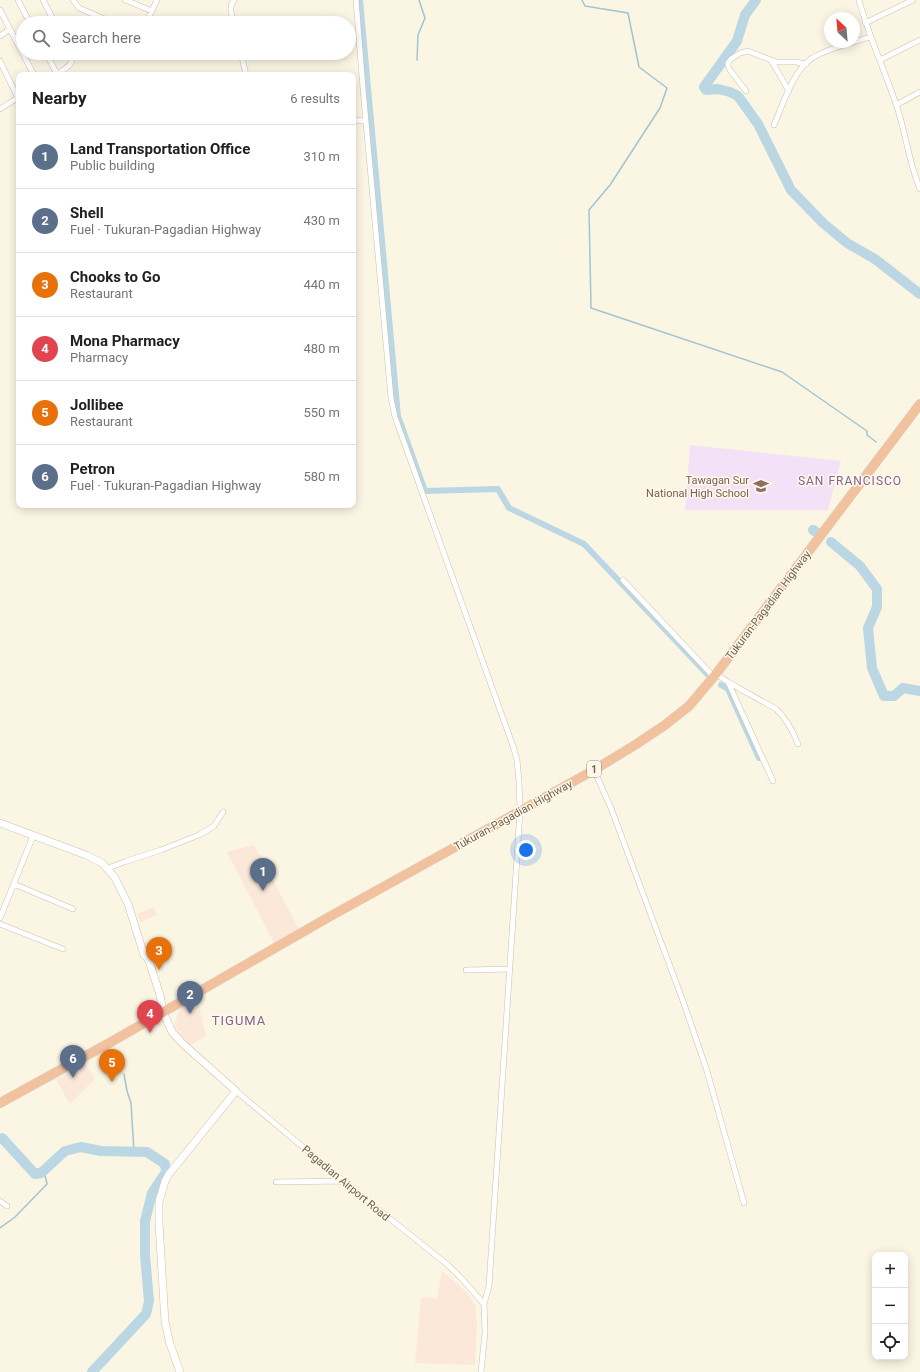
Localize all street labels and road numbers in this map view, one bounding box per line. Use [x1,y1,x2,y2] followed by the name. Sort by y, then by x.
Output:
[723,548,814,662] street label: Tukuran-Pagadian Highway
[587,761,601,777] road number: 1
[452,777,575,853] street label: Tukuran-Pagadian Highway
[299,1143,392,1224] street label: Pagadian Airport Road

